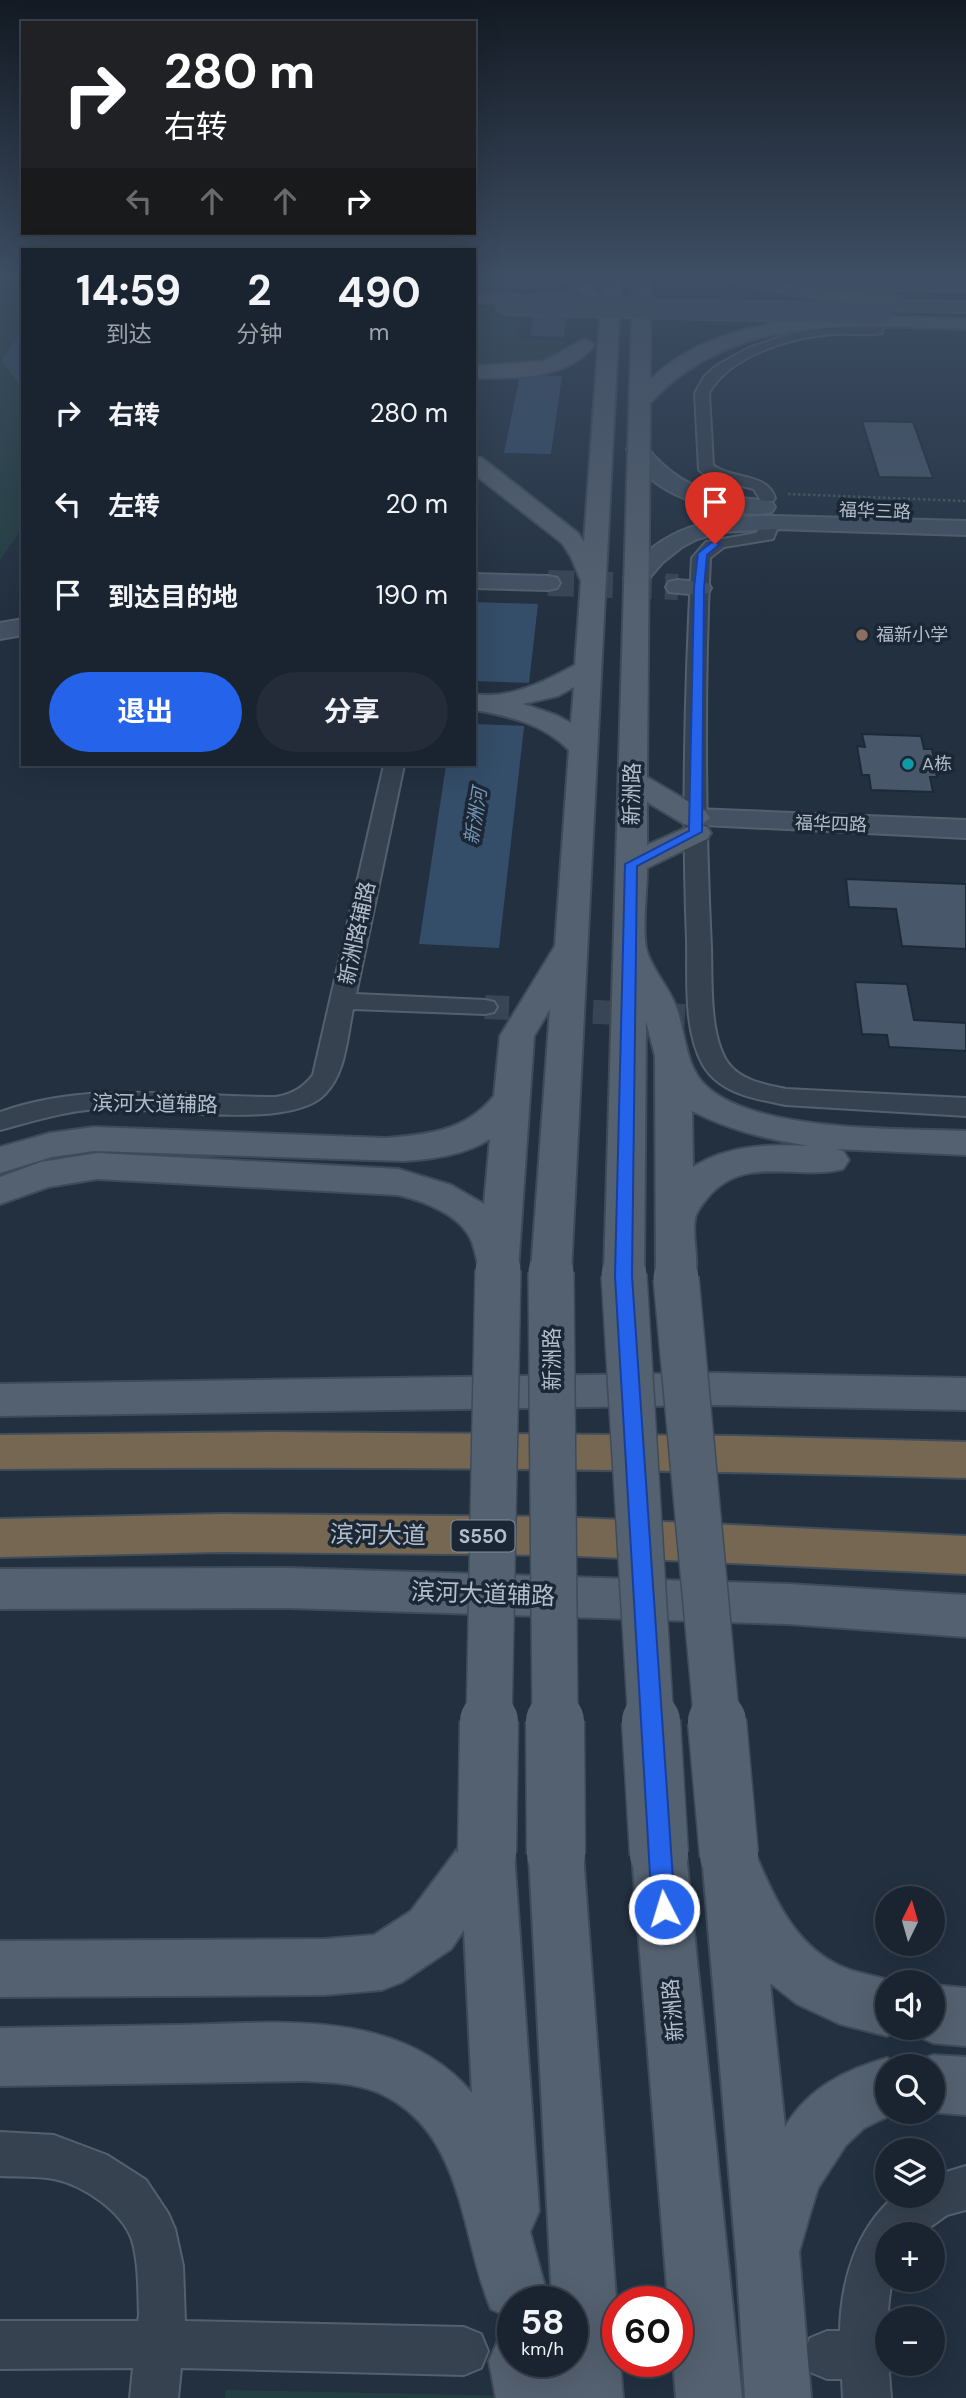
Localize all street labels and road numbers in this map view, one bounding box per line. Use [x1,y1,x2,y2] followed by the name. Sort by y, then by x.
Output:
[839,498,911,524] street label: 福华三路
[617,762,647,826] street label: 新洲路
[795,811,867,837] street label: 福华四路
[332,879,382,987] street label: 新洲路辅路
[92,1089,218,1119] street label: 滨河大道辅路
[538,1328,566,1391] street label: 新洲路
[330,1518,426,1551] street label: 滨河大道
[452,1520,514,1552] road number: S550
[411,1575,556,1612] street label: 滨河大道辅路
[656,1977,690,2043] street label: 新洲路

